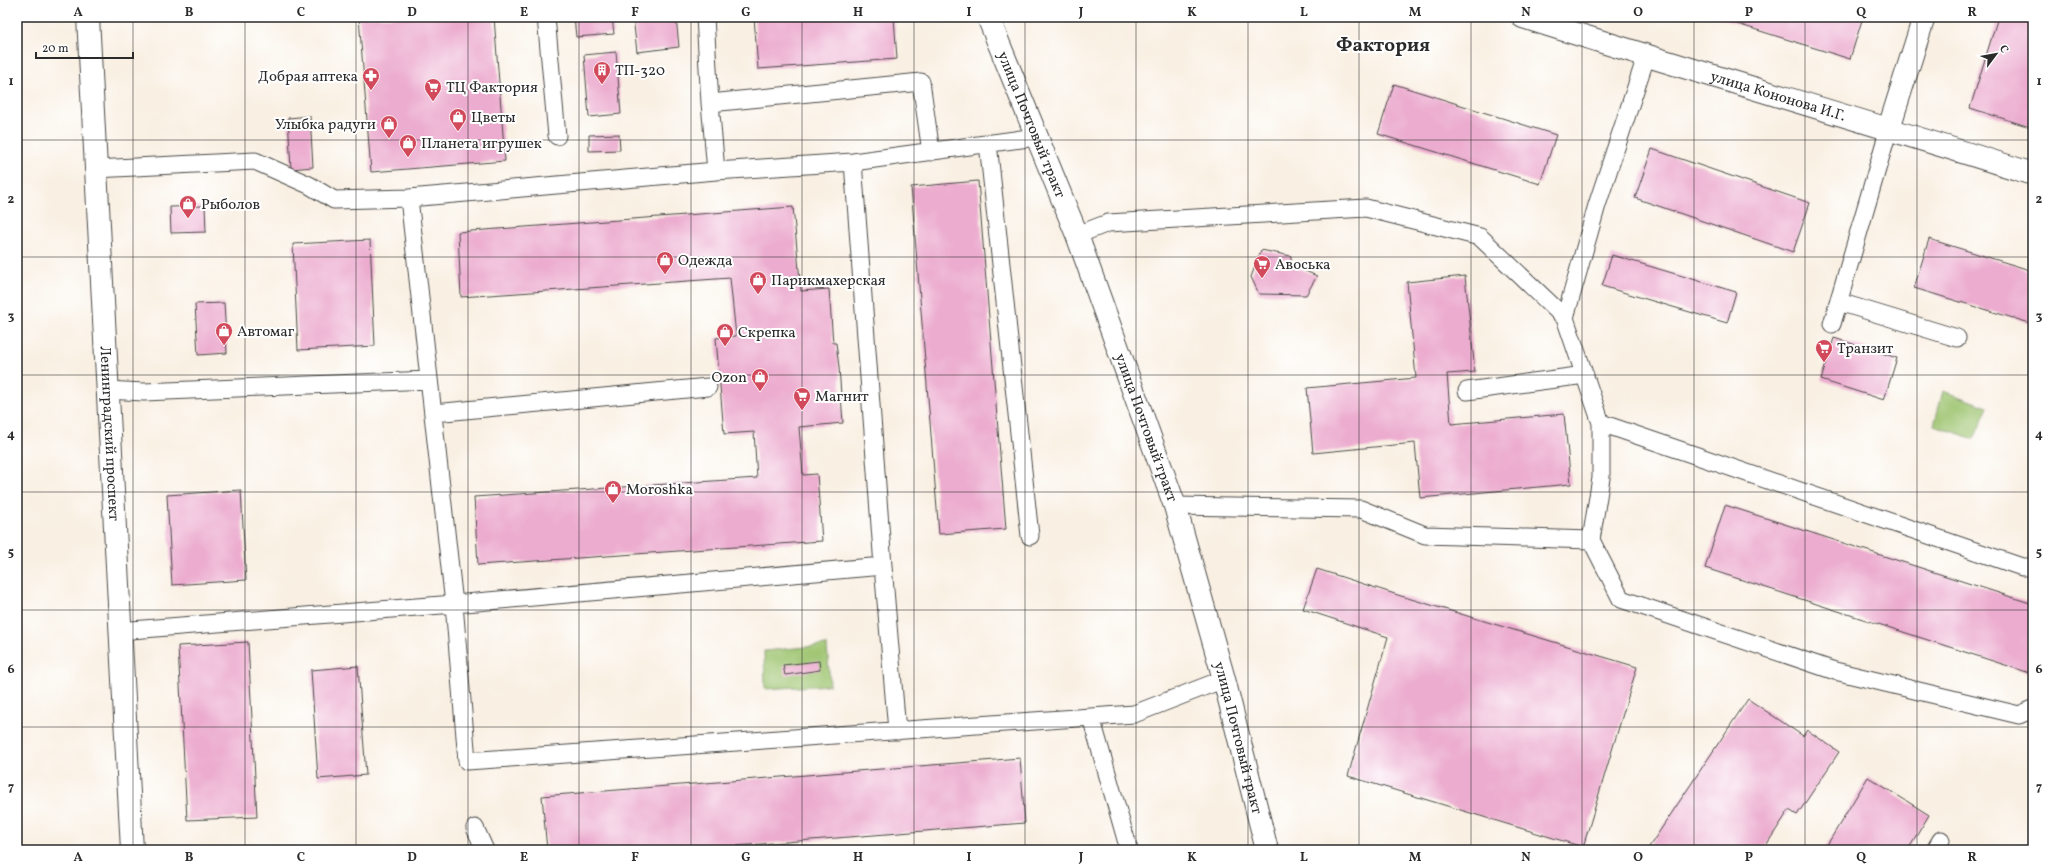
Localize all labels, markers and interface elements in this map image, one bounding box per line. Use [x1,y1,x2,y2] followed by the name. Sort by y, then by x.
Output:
[73,4,83,22] text: A
[185,4,194,22] text: B
[297,4,305,22] text: C
[407,4,417,22] text: D
[520,4,528,22] text: E
[631,4,639,22] text: F
[741,4,751,22] text: G
[853,4,863,22] text: H
[967,4,972,22] text: I
[1078,4,1084,22] text: J
[1187,4,1197,22] text: K
[1300,4,1308,22] text: L
[1409,4,1422,22] text: M
[1521,4,1531,22] text: N
[1633,4,1643,22] text: O
[1745,4,1753,22] text: P
[1856,4,1867,22] text: Q
[1967,4,1977,22] text: R
[1336,33,1430,59] district label: Фактория
[36,34,133,60] scale bar
[1976,34,2016,74] north arrow
[42,41,69,57] text: 20 m
[1995,43,2011,56] text: С
[991,49,1070,202] street label: улица Почтовый тракт
[592,60,612,85] building icon: ТП-320
[615,61,665,82] place label: ТП-320
[361,66,381,91] pharmacy icon: Добрая аптека
[258,67,358,88] place label: Добрая аптека
[1707,67,1848,127] street label: улица Кононова И.Г.
[8,73,14,91] text: 1
[2036,73,2042,91] text: 1
[423,77,443,102] supermarket icon: ТЦ Фактория
[446,78,538,99] place label: ТЦ Фактория
[448,107,468,132] shop icon: Цветы
[471,108,516,129] place label: Цветы
[379,114,399,139] shop icon: Улыбка радуги
[275,115,376,136] place label: Улыбка радуги
[398,133,418,158] shop icon: Планета игрушек
[421,134,542,155] place label: Планета игрушек
[8,191,15,209] text: 2
[2036,191,2043,209] text: 2
[178,194,198,219] shop icon: Рыболов
[201,195,260,216] place label: Рыболов
[655,250,675,275] shop icon: Одежда
[678,251,732,272] place label: Одежда
[1252,254,1272,279] supermarket icon: Авоська
[1275,255,1331,276] place label: Авоська
[748,270,768,295] shop icon: Парикмахерская
[771,271,886,292] place label: Парикмахерская
[8,308,15,326] text: 3
[2036,308,2043,326] text: 3
[214,321,234,346] shop icon: Автомаг
[237,322,295,343] place label: Автомаг
[715,322,735,347] shop icon: Скрепка
[738,323,796,344] place label: Скрепка
[1814,338,1834,363] supermarket icon: Транзит
[1837,339,1894,360] place label: Транзит
[93,345,124,522] street label: Ленинградский проспект
[1109,351,1182,505] street label: улица Почтовый тракт
[750,367,770,392] shop icon: Ozon
[712,368,747,389] place label: Ozon
[792,386,812,411] supermarket icon: Магнит
[815,387,869,408] place label: Магнит
[7,426,15,444] text: 4
[2035,426,2043,444] text: 4
[603,479,623,504] shop icon: Moroshka
[626,480,693,501] place label: Moroshka
[8,544,14,562] text: 5
[2036,544,2042,562] text: 5
[1208,659,1267,817] street label: улица Почтовый тракт
[7,661,15,679] text: 6
[2035,661,2043,679] text: 6
[8,779,14,797] text: 7
[2036,779,2042,797] text: 7
[73,849,83,867] text: A
[185,849,194,867] text: B
[297,849,305,867] text: C
[407,849,417,867] text: D
[520,849,528,867] text: E
[631,849,639,867] text: F
[741,849,751,867] text: G
[853,849,863,867] text: H
[967,849,972,867] text: I
[1078,849,1084,867] text: J
[1187,849,1197,867] text: K
[1300,849,1308,867] text: L
[1409,849,1422,867] text: M
[1521,849,1531,867] text: N
[1633,849,1643,867] text: O
[1745,849,1753,867] text: P
[1856,849,1867,867] text: Q
[1967,849,1977,867] text: R

